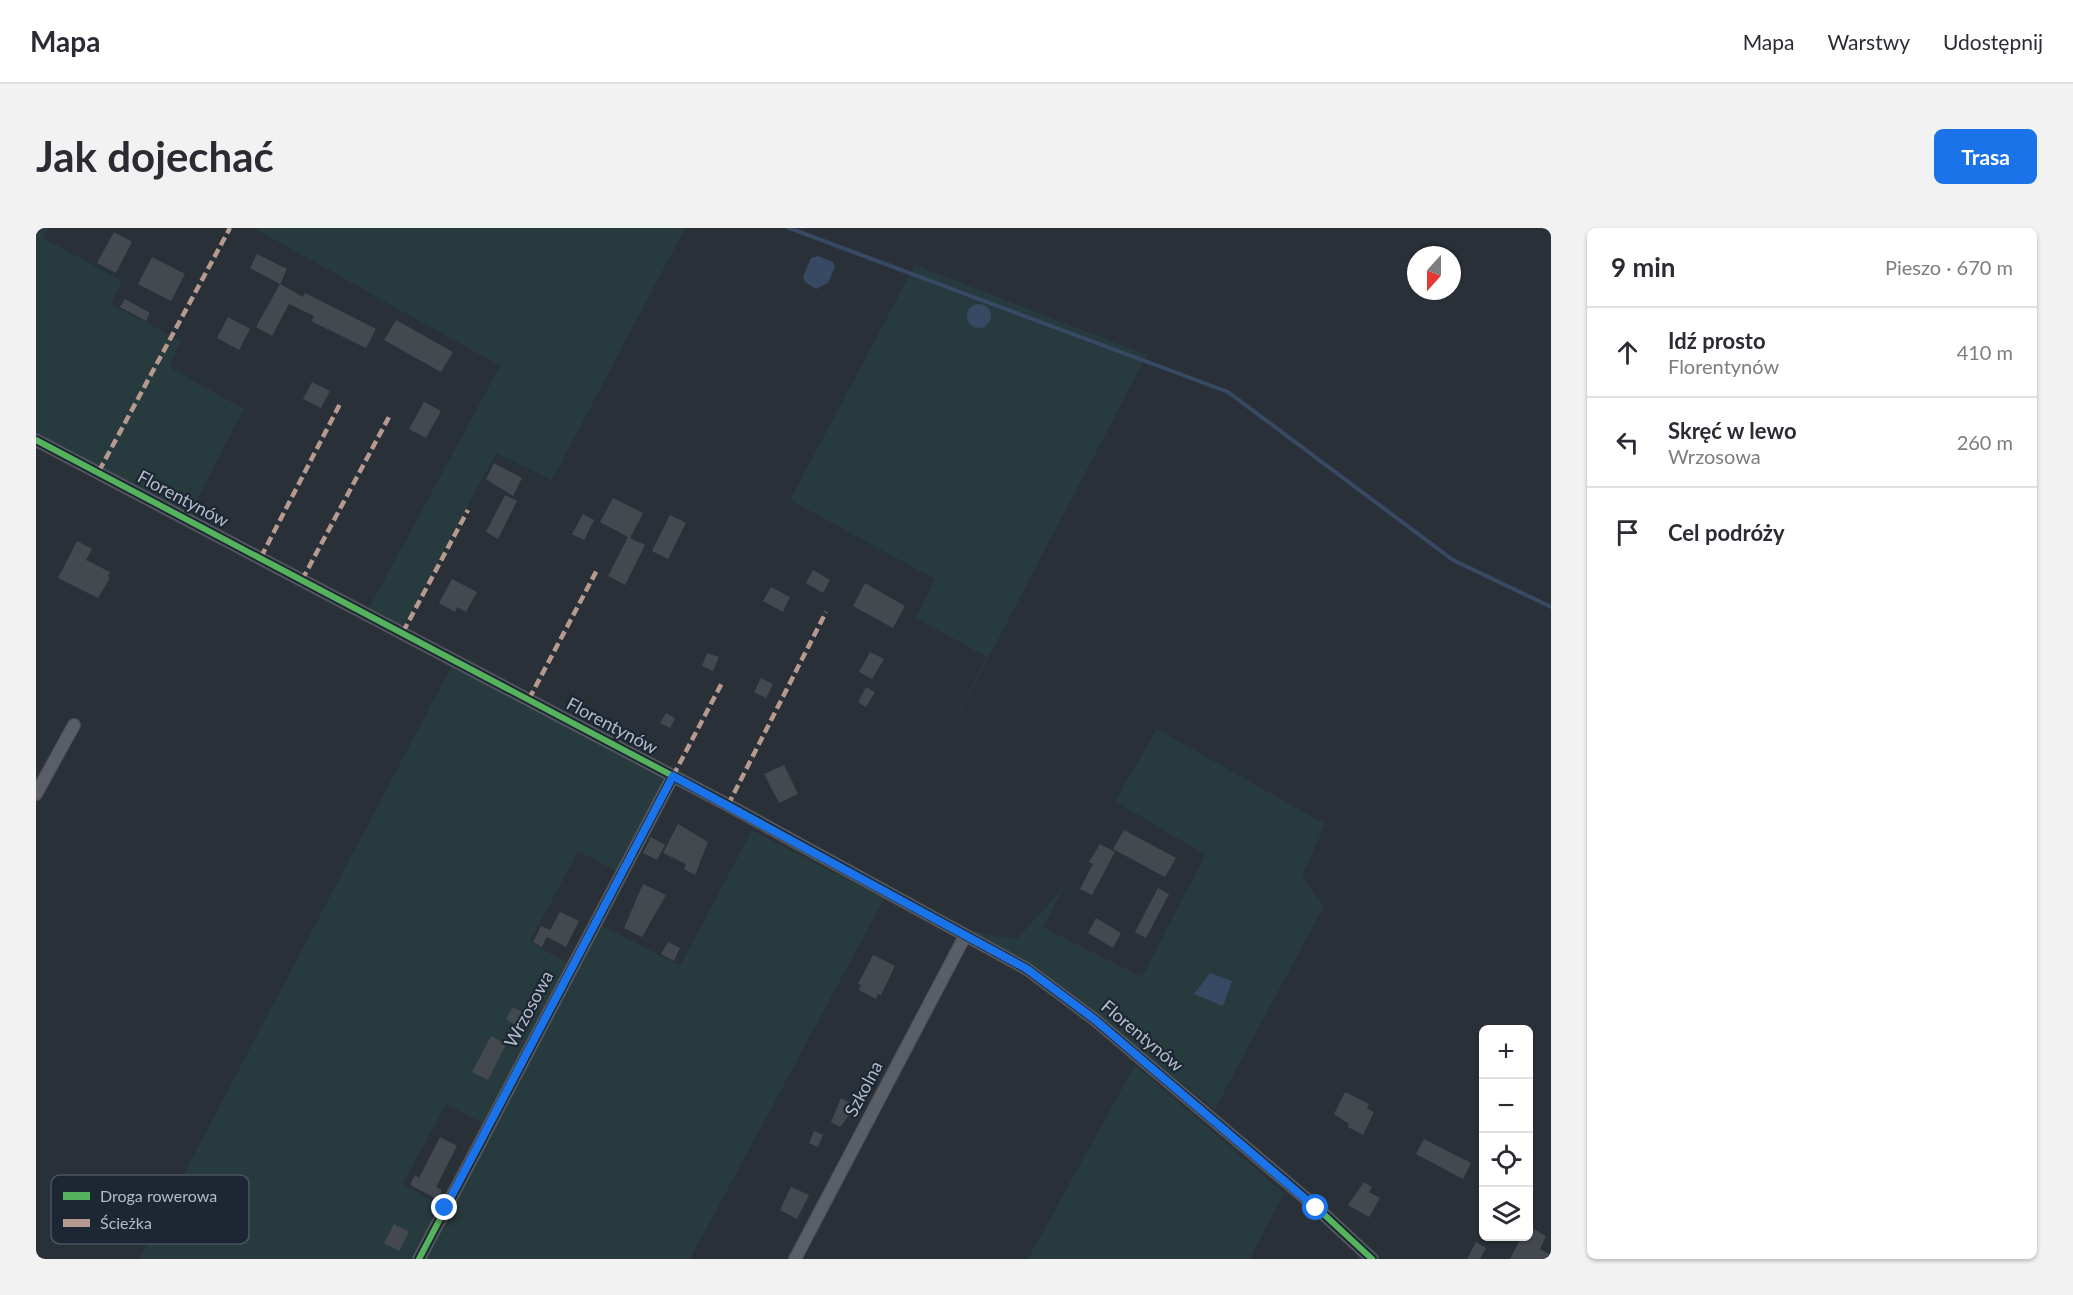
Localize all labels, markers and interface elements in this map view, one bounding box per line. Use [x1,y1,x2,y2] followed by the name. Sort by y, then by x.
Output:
[30,24,100,58] text: Mapa
[1743,29,1795,54] text: Mapa
[1828,29,1910,54] text: Warstwy
[1943,29,2043,54] text: Udostępnij
[1934,129,2037,184] button: Trasa
[36,131,274,181] text: Jak dojechać
[1407,246,1461,300] north arrow
[1611,251,1675,283] text: 9 min
[1885,255,2013,279] text: Pieszo · 670 m
[1668,327,1766,354] text: Idź prosto
[1611,336,1644,369] icon: ahead
[1957,340,2013,364] text: 410 m
[1668,354,1779,378] text: Florentynów
[1668,417,1797,444] text: Skręć w lewo
[1611,426,1644,459] icon: left
[1957,430,2013,454] text: 260 m
[1668,444,1761,468] text: Wrzosowa
[134,465,233,531] street label: Florentynów
[1611,516,1644,549] icon: arrive
[1668,519,1785,546] text: Cel podróży
[563,692,662,758] street label: Florentynów
[499,967,557,1051] street label: Wrzosowa
[1097,995,1188,1076] street label: Florentynów
[1479,1025,1533,1241] map controls
[1479,1025,1533,1079] button: +
[839,1057,887,1120] street label: Szkolna
[1479,1079,1533,1133] button: −
[1479,1133,1533,1187] button: locate
[51,1175,249,1244] legend
[100,1186,217,1205] text: Droga rowerowa
[1479,1187,1533,1241] button: layers
[431,1194,457,1220] route end
[1302,1194,1328,1220] route start
[100,1213,152,1232] text: Ścieżka

